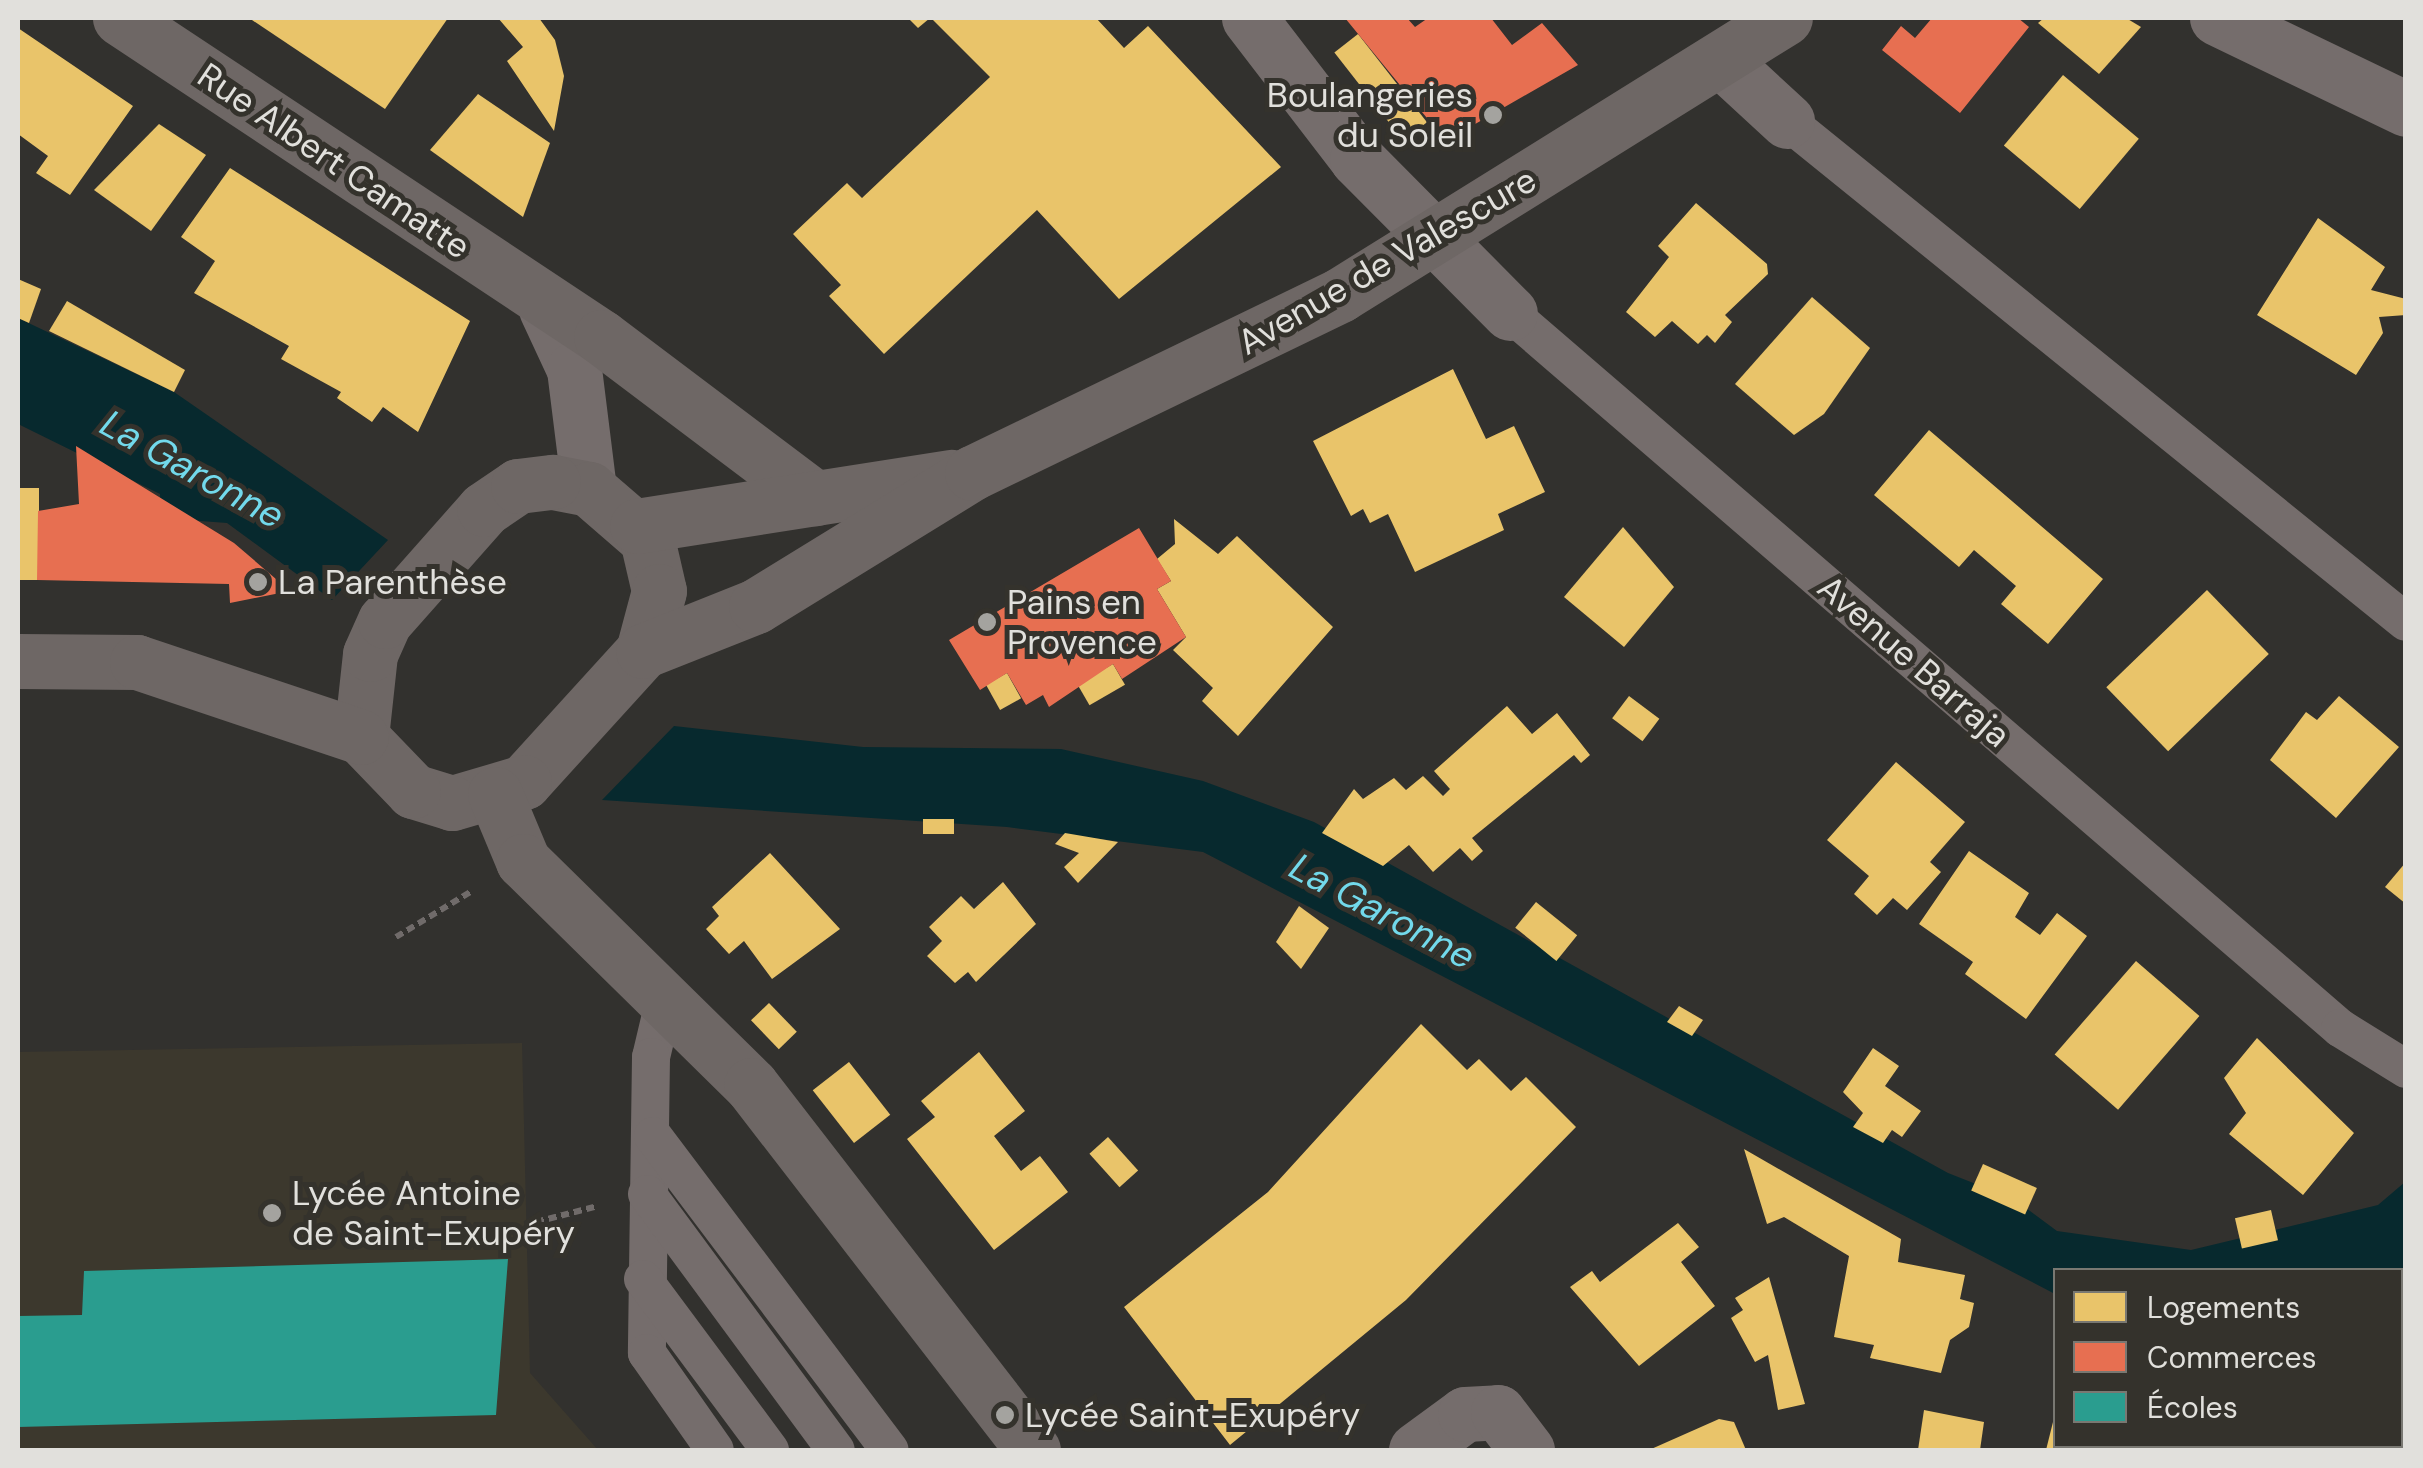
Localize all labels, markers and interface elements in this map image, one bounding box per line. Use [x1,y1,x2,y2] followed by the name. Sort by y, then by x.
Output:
[190,54,478,268] street label: Rue Albert Camatte
[1267,74,1473,156] place label: Boulangeries du Soleil
[1482,104,1504,126] marker: Boulangeries du Soleil
[1230,158,1544,364] street label: Avenue de Valescure
[92,401,292,539] water label: La Garonne
[278,561,507,603] place label: La Parenthèse
[1809,566,2019,756] street label: Avenue Barraja
[247,571,269,593] marker: La Parenthèse
[1007,581,1157,663] place label: Pains en Provence
[976,611,998,633] marker: Pains en Provence
[1282,844,1482,980] water label: La Garonne
[292,1172,575,1254] place label: Lycée Antoine de Saint-Exupéry
[261,1202,283,1224] marker: Lycée Antoine de Saint-Exupéry
[2053,1268,2403,1448] legend
[2147,1288,2300,1327] text: Logements
[2147,1338,2317,1377] text: Commerces
[2147,1388,2238,1427] text: Écoles
[1025,1394,1360,1436] place label: Lycée Saint-Exupéry
[994,1404,1016,1426] marker: Lycée Saint-Exupéry

